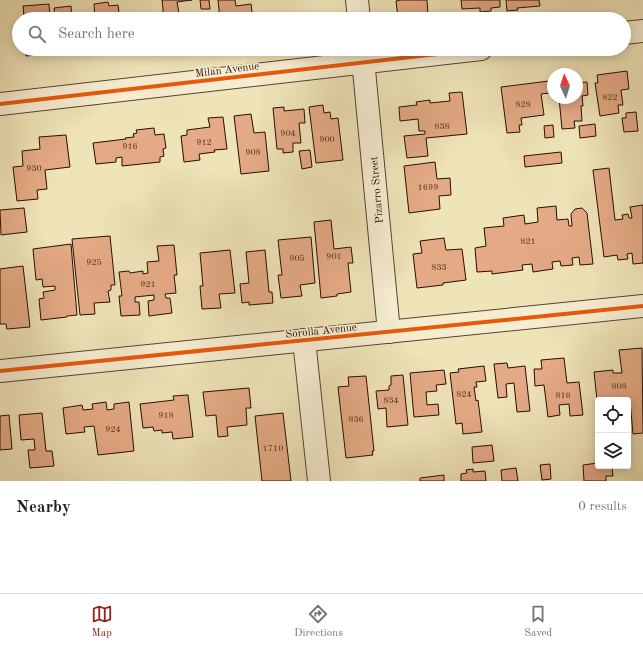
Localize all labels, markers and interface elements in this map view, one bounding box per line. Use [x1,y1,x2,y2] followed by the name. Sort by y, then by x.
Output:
[12,12,631,56] search box
[26,23,48,45] icon: search
[58,27,135,42] text: Search here
[194,61,260,80] street label: Milan Avenue
[547,68,583,104] north arrow
[602,93,618,102] house number: 822
[515,100,531,109] house number: 828
[434,122,450,131] house number: 838
[280,129,296,138] house number: 904
[319,135,335,144] house number: 900
[196,138,212,147] house number: 912
[122,142,138,151] house number: 916
[245,148,261,157] house number: 908
[369,156,386,224] street label: Pizarro Street
[26,164,42,173] house number: 930
[418,183,438,192] house number: 1699
[520,237,536,246] house number: 821
[326,252,342,261] house number: 901
[289,254,305,263] house number: 905
[86,258,102,267] house number: 925
[431,263,447,272] house number: 833
[140,280,156,289] house number: 921
[285,322,357,341] street label: Sorolla Avenue
[611,382,627,391] house number: 808
[456,390,472,399] house number: 824
[555,391,571,400] house number: 816
[383,396,399,405] house number: 834
[595,397,631,469] map controls
[595,397,631,433] button: locate
[158,411,174,420] house number: 918
[348,415,364,424] house number: 836
[105,425,121,434] house number: 924
[595,433,631,469] button: layers
[263,444,283,453] house number: 1710
[16,499,71,516] text: Nearby
[578,500,627,513] text: 0 results
[91,603,113,641] tab: Map
[294,603,343,641] tab: Directions
[524,603,552,641] tab: Saved

